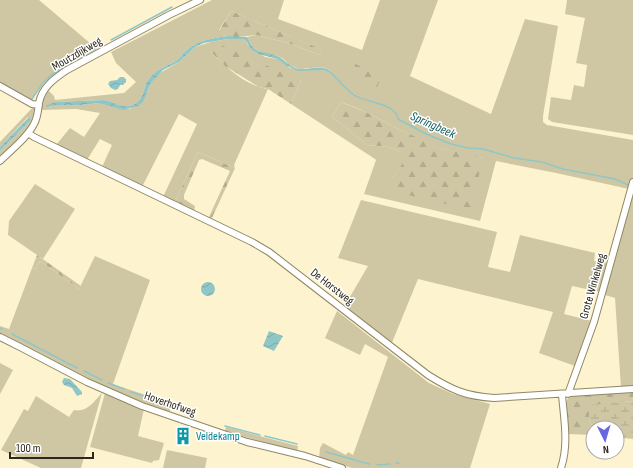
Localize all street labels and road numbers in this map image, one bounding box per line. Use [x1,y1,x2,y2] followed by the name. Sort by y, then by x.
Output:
[49,34,105,74] street label: Moutzdijkweg
[576,251,610,320] street label: Grote Winkelweg
[307,265,357,309] street label: De Horstweg
[142,388,198,420] street label: Hoverhofweg

